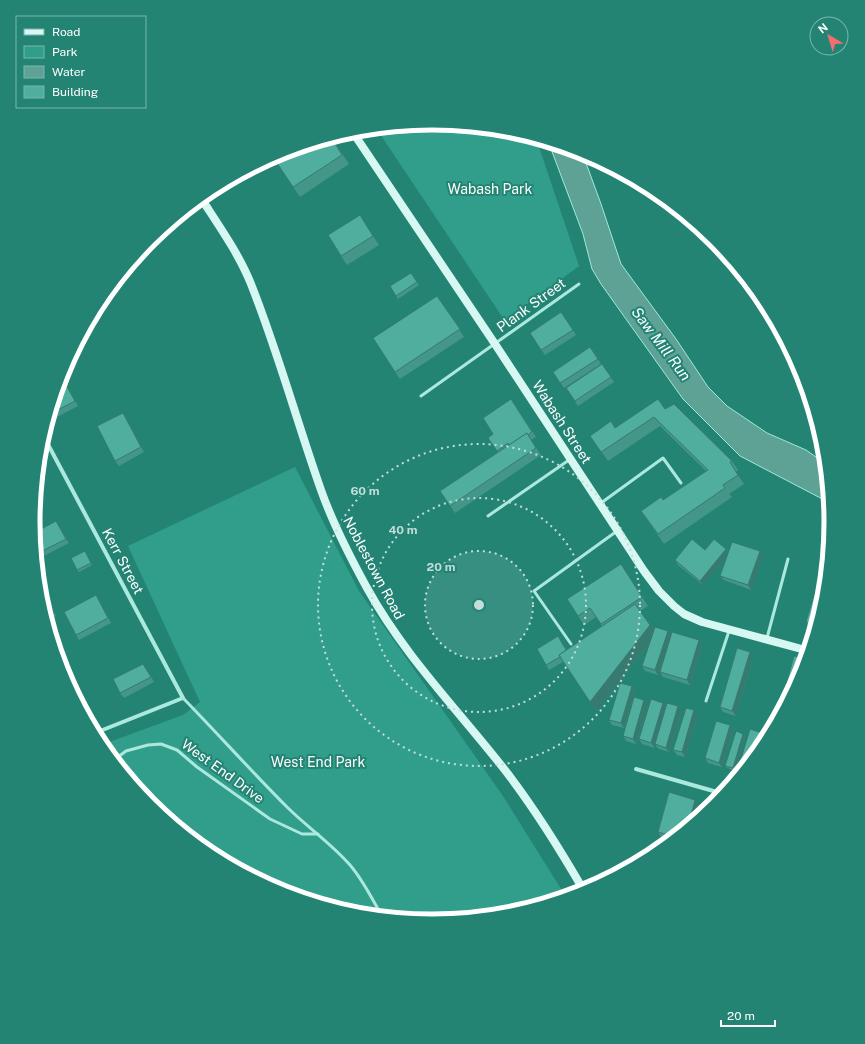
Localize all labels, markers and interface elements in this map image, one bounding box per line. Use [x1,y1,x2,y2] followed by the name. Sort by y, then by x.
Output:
[16,16,146,108] legend
[809,16,849,56] north arrow
[816,21,830,35] text: N
[52,25,80,39] text: Road
[52,45,78,59] text: Park
[52,65,86,79] text: Water
[52,85,98,99] text: Building
[448,181,533,197] park label: Wabash Park
[494,275,568,335] street label: Plank Street
[628,304,695,384] water label: Saw Mill Run
[529,377,595,467] street label: Wabash Street
[350,484,380,498] text: 60 m
[340,514,408,622] street label: Noblestown Road
[388,523,418,537] text: 40 m
[99,525,147,597] street label: Kerr Street
[427,560,456,574] text: 20 m
[472,598,486,612] centre of rings
[179,736,267,806] street label: West End Drive
[271,754,365,770] park label: West End Park
[721,1002,775,1028] scale bar
[727,1009,755,1023] text: 20 m

